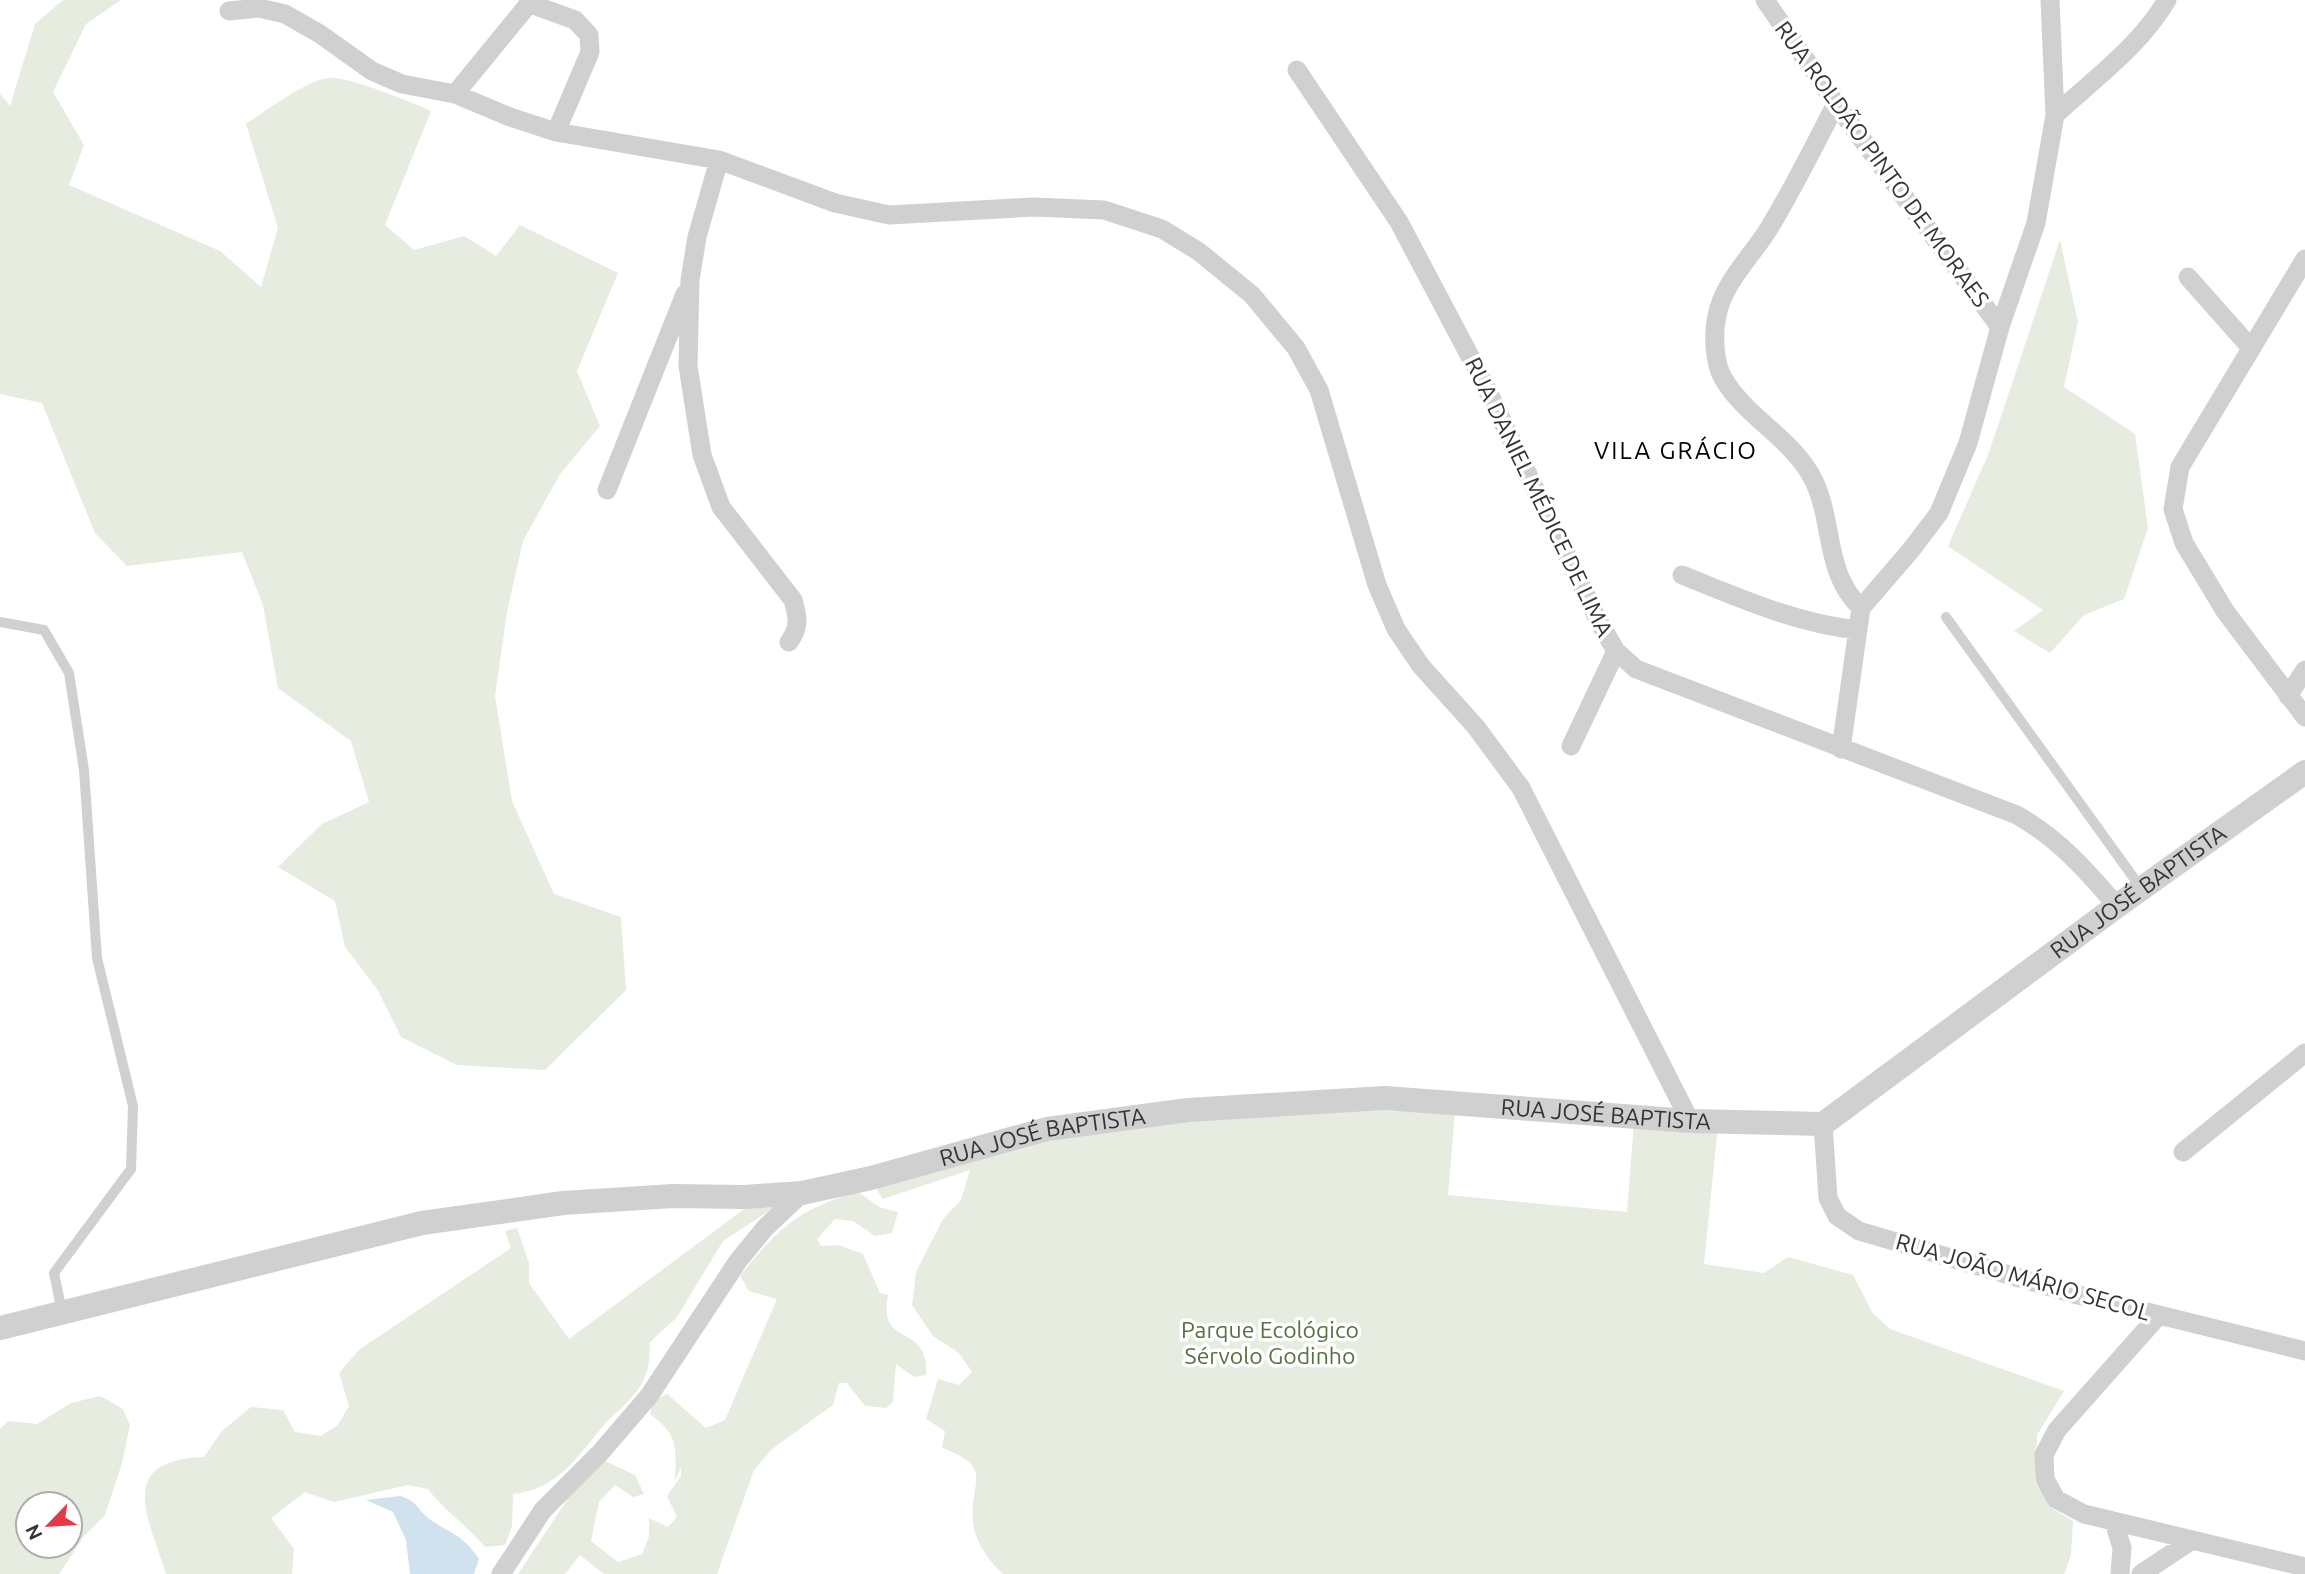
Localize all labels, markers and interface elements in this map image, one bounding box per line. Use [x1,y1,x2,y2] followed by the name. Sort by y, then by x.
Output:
[1770,16,1994,311] street label: RUA ROLDÃO PINTO DE MORAES
[1461,353,1619,641] street label: RUA DANIEL MÉDICE DE LIMA
[1594,436,1758,464] district label: VILA GRÁCIO
[2045,820,2230,963] street label: RUA JOSÉ BAPTISTA
[1500,1094,1711,1134] street label: RUA JOSÉ BAPTISTA
[937,1103,1147,1170] street label: RUA JOSÉ BAPTISTA
[1893,1227,2154,1325] street label: RUA JOÃO MÁRIO SECOL
[1181,1317,1359,1368] park label: Parque Ecológico Sérvolo Godinho
[14,1490,84,1560] north arrow
[21,1521,47,1543] text: N

